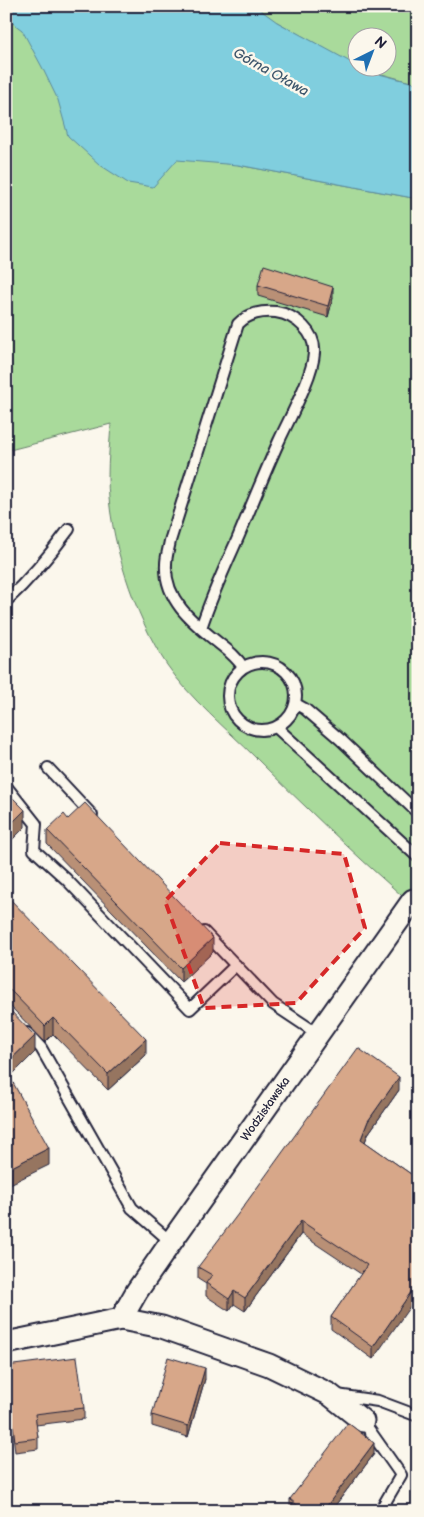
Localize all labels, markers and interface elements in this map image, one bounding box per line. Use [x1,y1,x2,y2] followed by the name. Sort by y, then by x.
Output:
[346,28,396,78] north arrow
[371,33,390,53] text: N
[230,44,312,100] water label: Górna Oława
[237,1074,293,1144] street label: Wodzisławska

